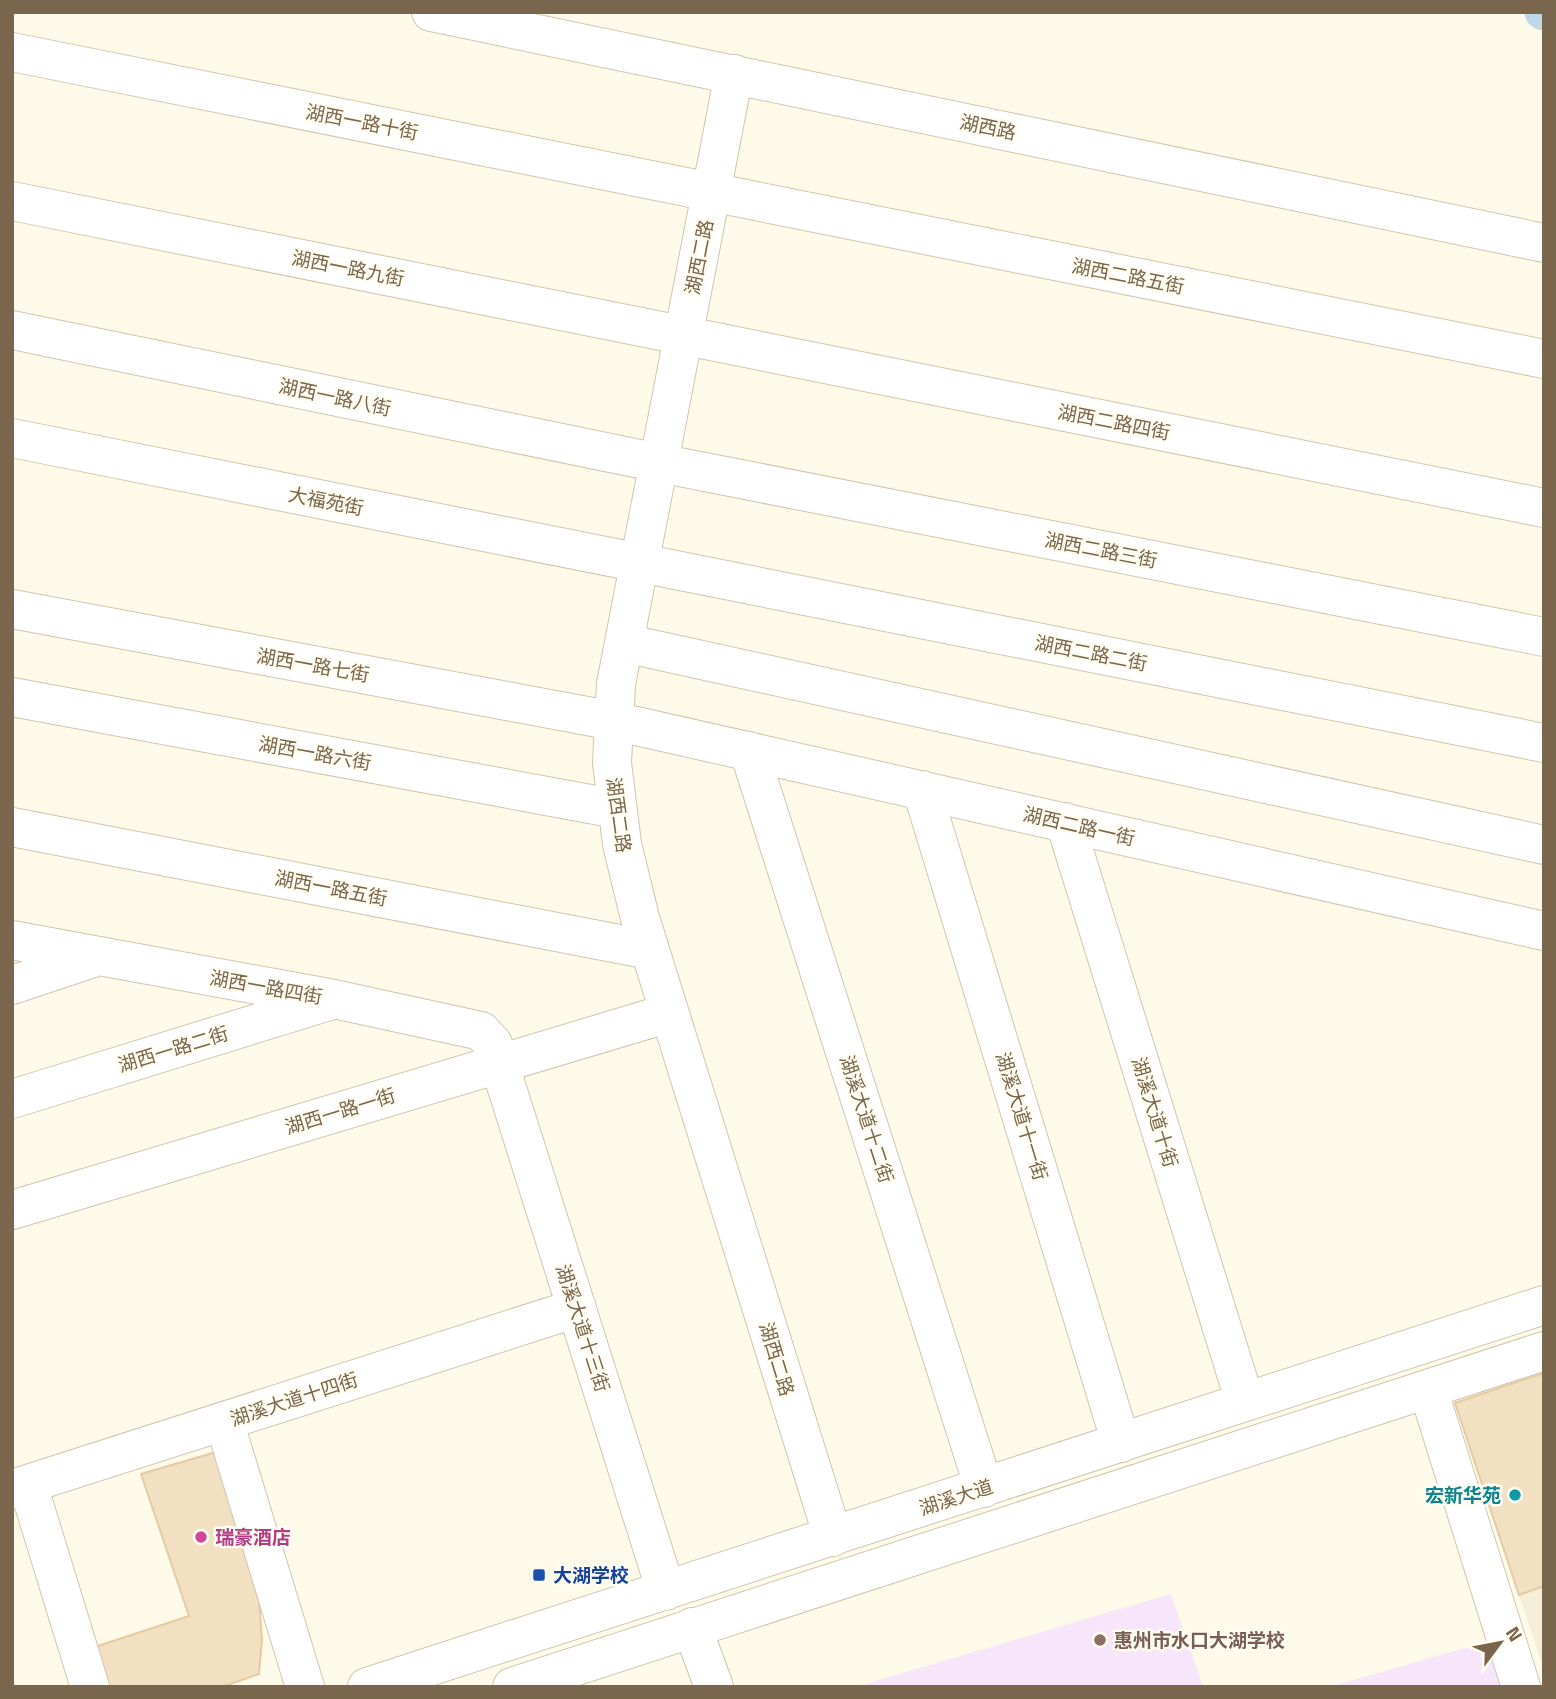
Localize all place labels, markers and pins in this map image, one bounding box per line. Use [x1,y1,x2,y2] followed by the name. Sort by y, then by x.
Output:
[1425,1480,1501,1509] place label: 宏新华苑
[1507,1487,1523,1503] marker: 宏新华苑
[215,1522,291,1551] place label: 瑞豪酒店
[193,1529,209,1545] marker: 瑞豪酒店
[553,1560,629,1589] place label: 大湖学校
[531,1567,547,1583] marker: 大湖学校
[1114,1625,1285,1654] place label: 惠州市水口大湖学校
[1092,1632,1108,1648] marker: 惠州市水口大湖学校

